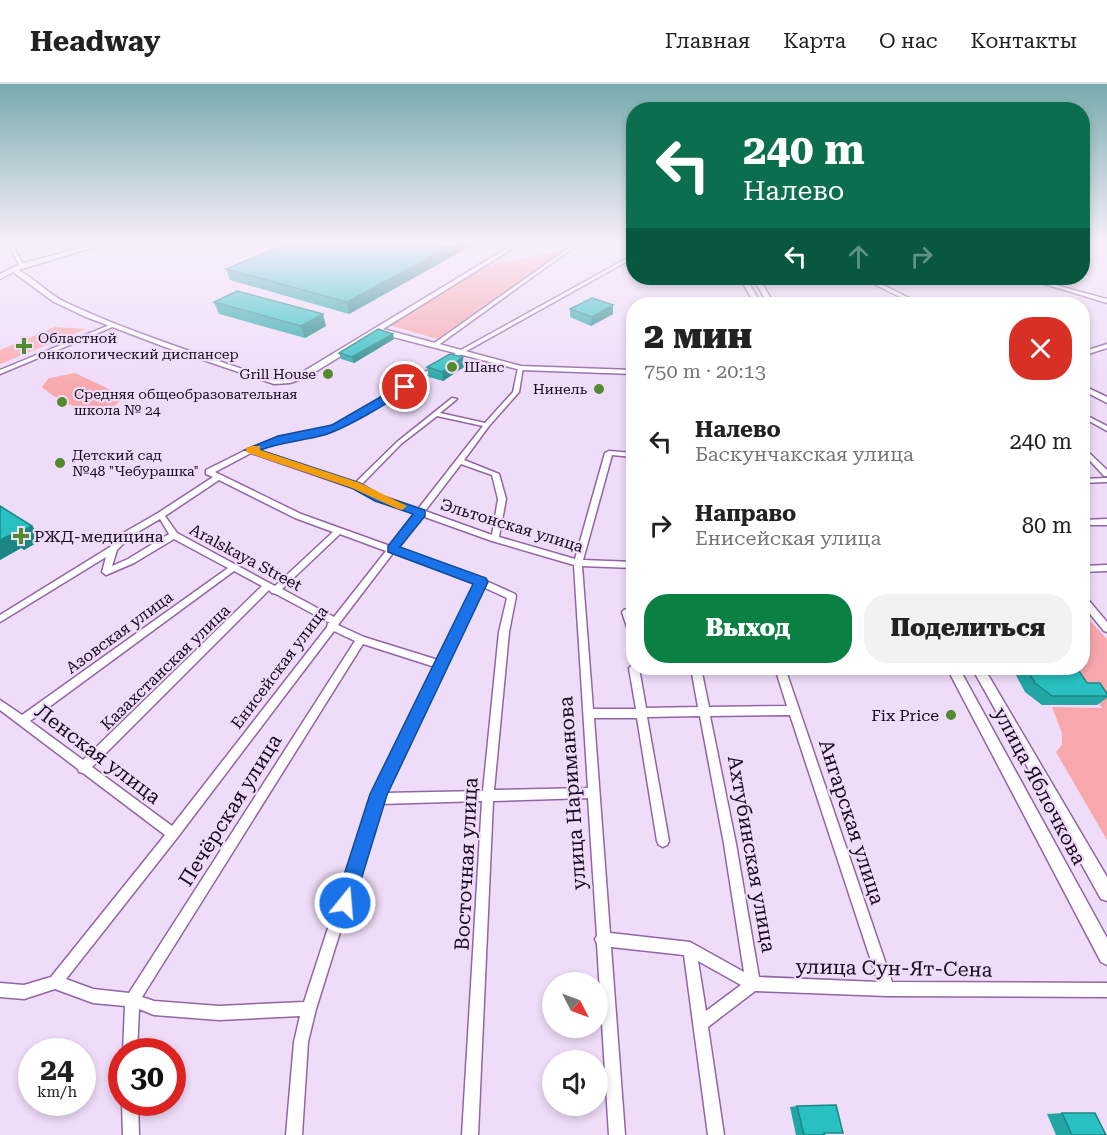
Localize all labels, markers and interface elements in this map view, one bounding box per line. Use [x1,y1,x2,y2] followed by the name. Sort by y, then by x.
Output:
[30,25,160,58] text: Headway
[665,29,750,53] text: Главная
[783,29,846,53] text: Карта
[879,29,938,53] text: О нас
[971,29,1077,53] text: Контакты
[743,125,865,174] text: 240 m
[644,126,722,204] icon: left
[743,175,844,207] text: Налево
[779,240,812,273] icon: left
[842,240,875,273] icon: ahead
[905,240,938,273] icon: right
[644,315,752,357] text: 2 мин
[1009,317,1072,380] button: close
[38,330,239,362] place label: Областной онкологический диспансер
[15,337,33,355] marker: Областной онкологический диспансер
[464,359,505,375] place label: Шанс
[644,359,766,383] text: 750 m · 20:13
[445,360,459,374] marker: Шанс
[379,361,430,412] pin
[240,366,316,382] place label: Grill House
[321,367,335,381] marker: Grill House
[388,370,421,403] icon: arrive
[533,381,588,397] place label: Нинель
[592,382,606,396] marker: Нинель
[74,386,298,418] place label: Средняя общеобразовательная школа № 24
[55,395,69,409] marker: Средняя общеобразовательная школа № 24
[695,417,781,442] text: Налево
[644,425,677,458] icon: left
[1009,429,1072,454] text: 240 m
[695,442,914,466] text: Баскунчакская улица
[72,447,199,479] place label: Детский сад №48 "Чебурашка"
[53,456,67,470] marker: Детский сад №48 "Чебурашка"
[438,495,586,556] street label: Эльтонская улица
[695,501,796,526] text: Направо
[644,509,677,542] icon: right
[1022,513,1072,538] text: 80 m
[186,520,305,595] street label: Aralskaya Street
[695,526,881,550] text: Енисейская улица
[12,527,30,545] marker: РЖД-медицина
[34,527,164,546] place label: РЖД-медицина
[62,587,177,678] street label: Азовская улица
[644,594,852,663] button: Выход
[864,594,1072,663] button: Поделиться
[97,600,234,734] street label: Казахстанская улица
[227,602,332,733] street label: Енисейская улица
[553,695,591,891] street label: улица Нариманова
[30,699,166,809] street label: Ленская улица
[988,703,1092,869] street label: улица Яблочкова
[871,706,939,725] place label: Fix Price
[944,708,958,722] marker: Fix Price
[174,729,287,890] street label: Печёрская улица
[814,736,890,908] street label: Ангарская улица
[723,754,781,954] street label: Ахтубинская улица
[449,777,483,951] street label: Восточная улица
[313,871,377,935] position arrow
[795,954,993,982] street label: улица Сун-Ят-Сена
[542,972,608,1038] north arrow
[542,972,608,1116] map controls
[108,1038,186,1116] speed limit sign: 30
[542,1050,608,1116] button: sound
[40,1052,74,1087] text: 24
[37,1083,77,1101] text: km/h

